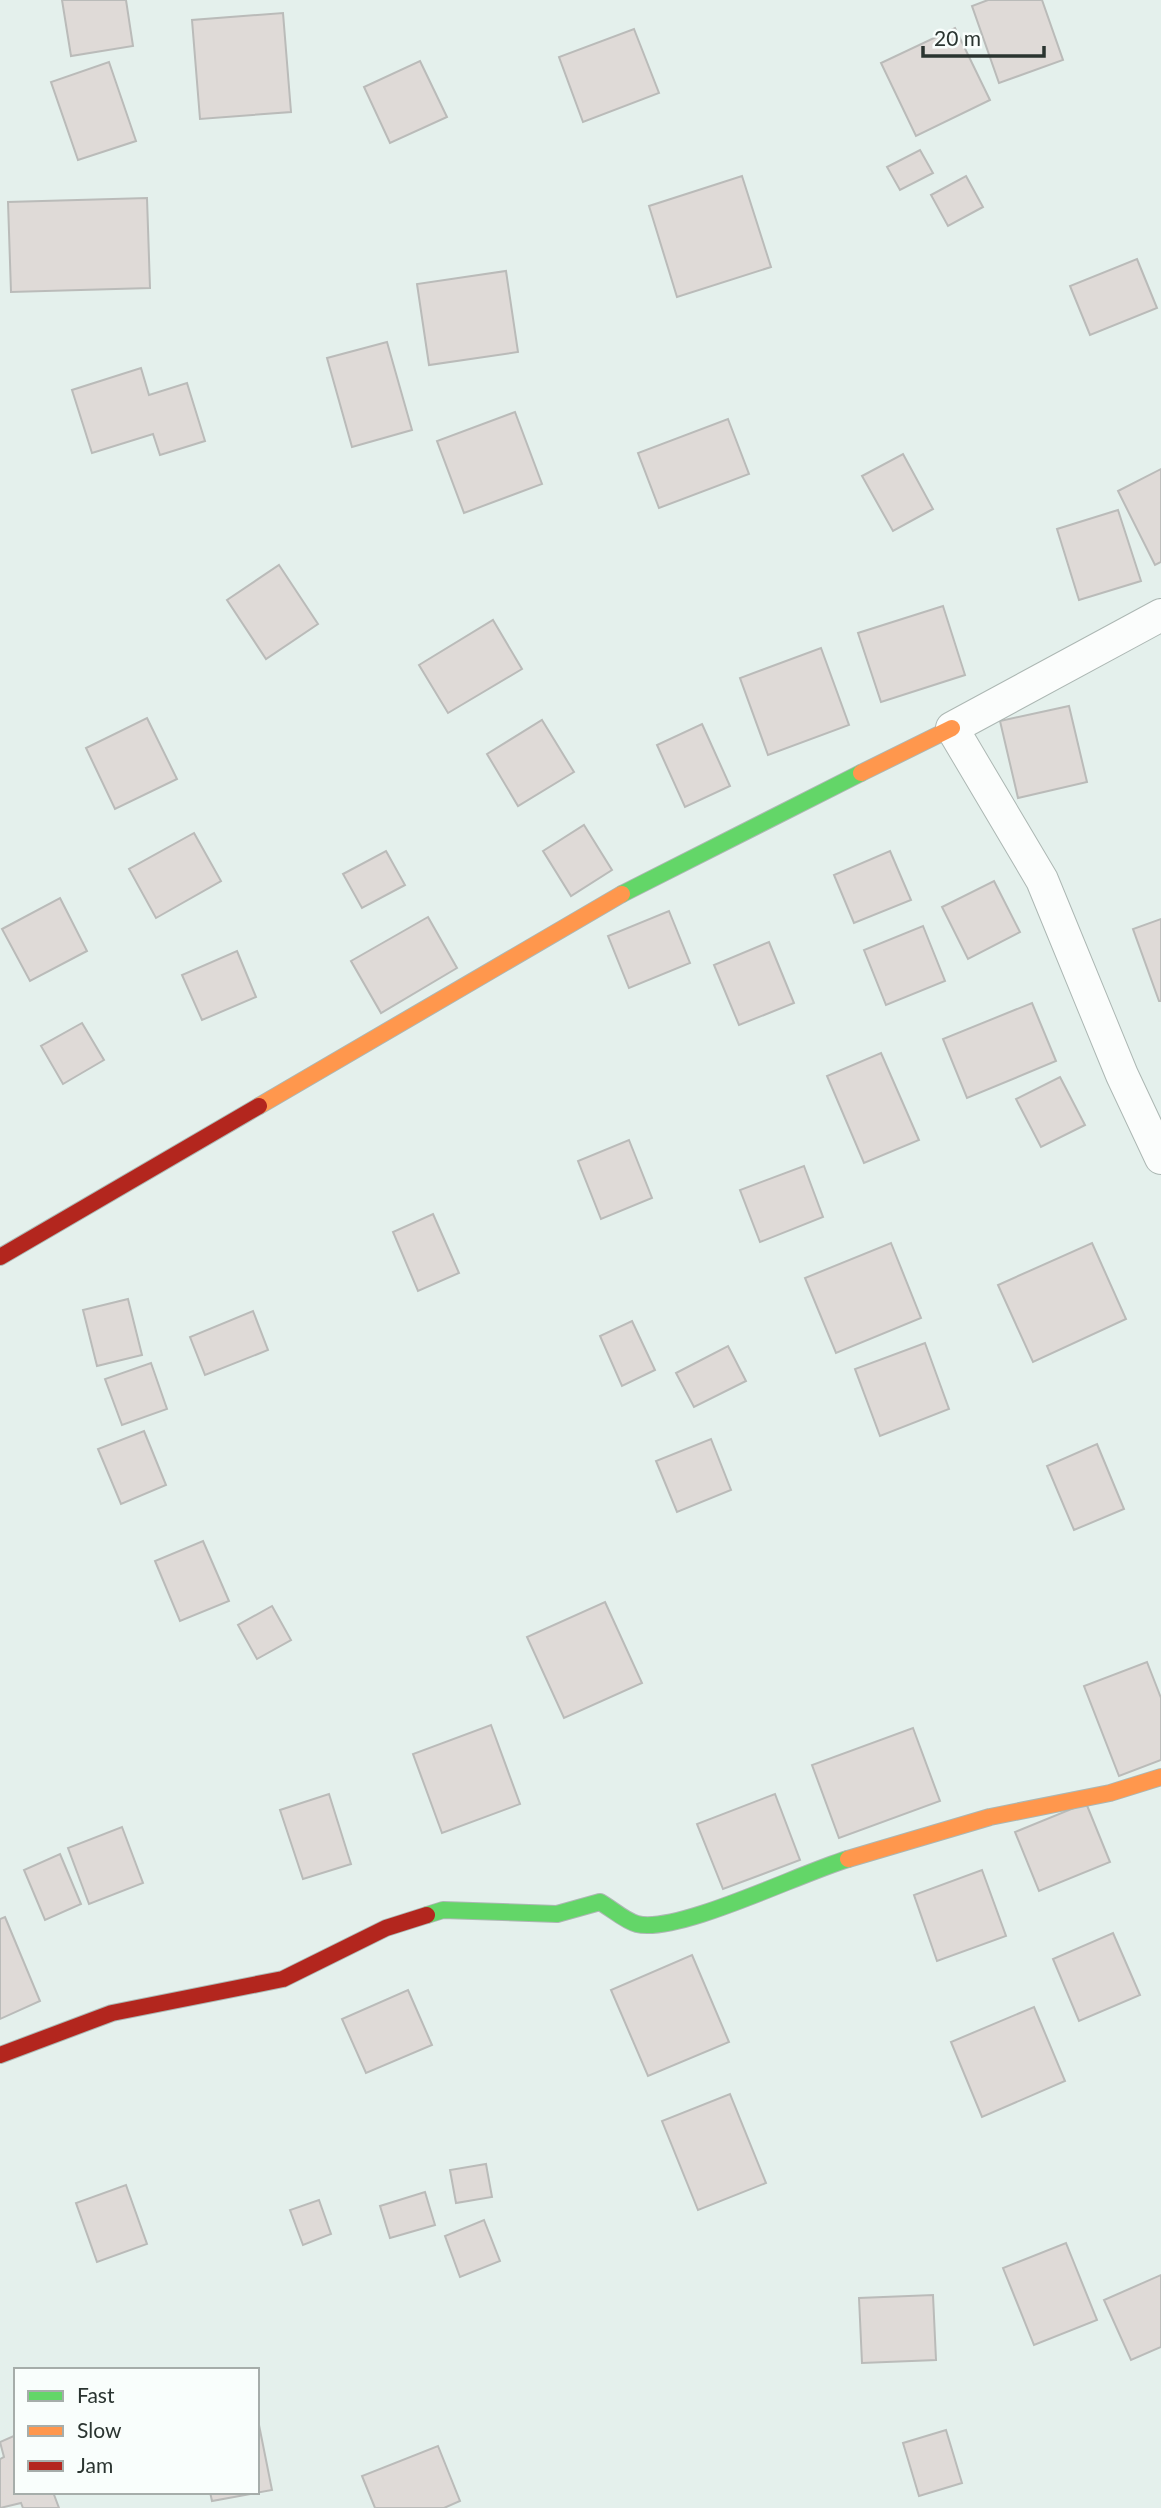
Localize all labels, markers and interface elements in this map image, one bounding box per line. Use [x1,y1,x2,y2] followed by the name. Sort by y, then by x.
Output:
[923,14,1044,58] scale bar
[934,25,981,50] text: 20 m
[14,2368,259,2494] legend
[77,2382,115,2407] text: Fast
[77,2417,122,2442] text: Slow
[77,2452,113,2477] text: Jam

